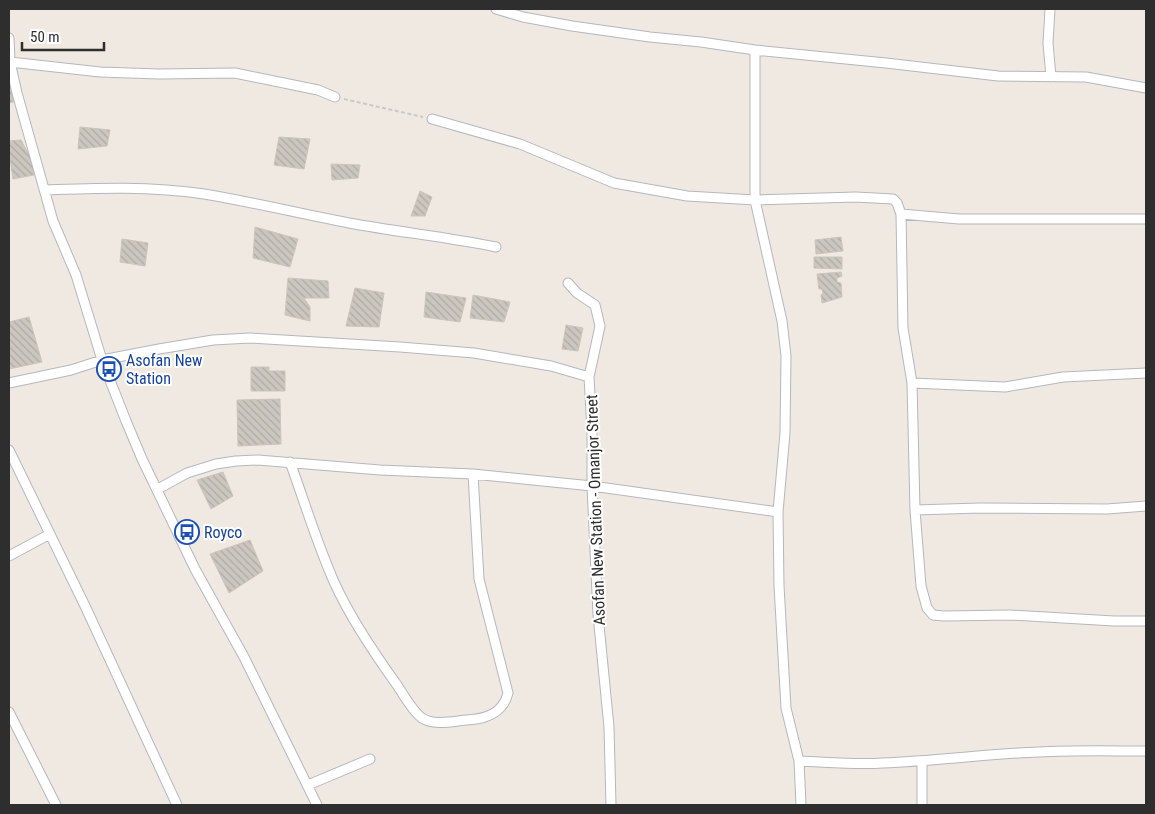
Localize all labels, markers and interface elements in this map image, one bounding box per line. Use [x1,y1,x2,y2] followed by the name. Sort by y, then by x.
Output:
[22,20,105,52] scale bar
[30,28,60,46] text: 50 m
[126,351,203,388] place label: Asofan New Station
[96,356,122,382] bus stop icon: Asofan New Station
[582,394,609,626] street label: Asofan New Station - Omanjor Street
[174,519,200,545] bus stop icon: Royco
[204,523,242,542] place label: Royco

